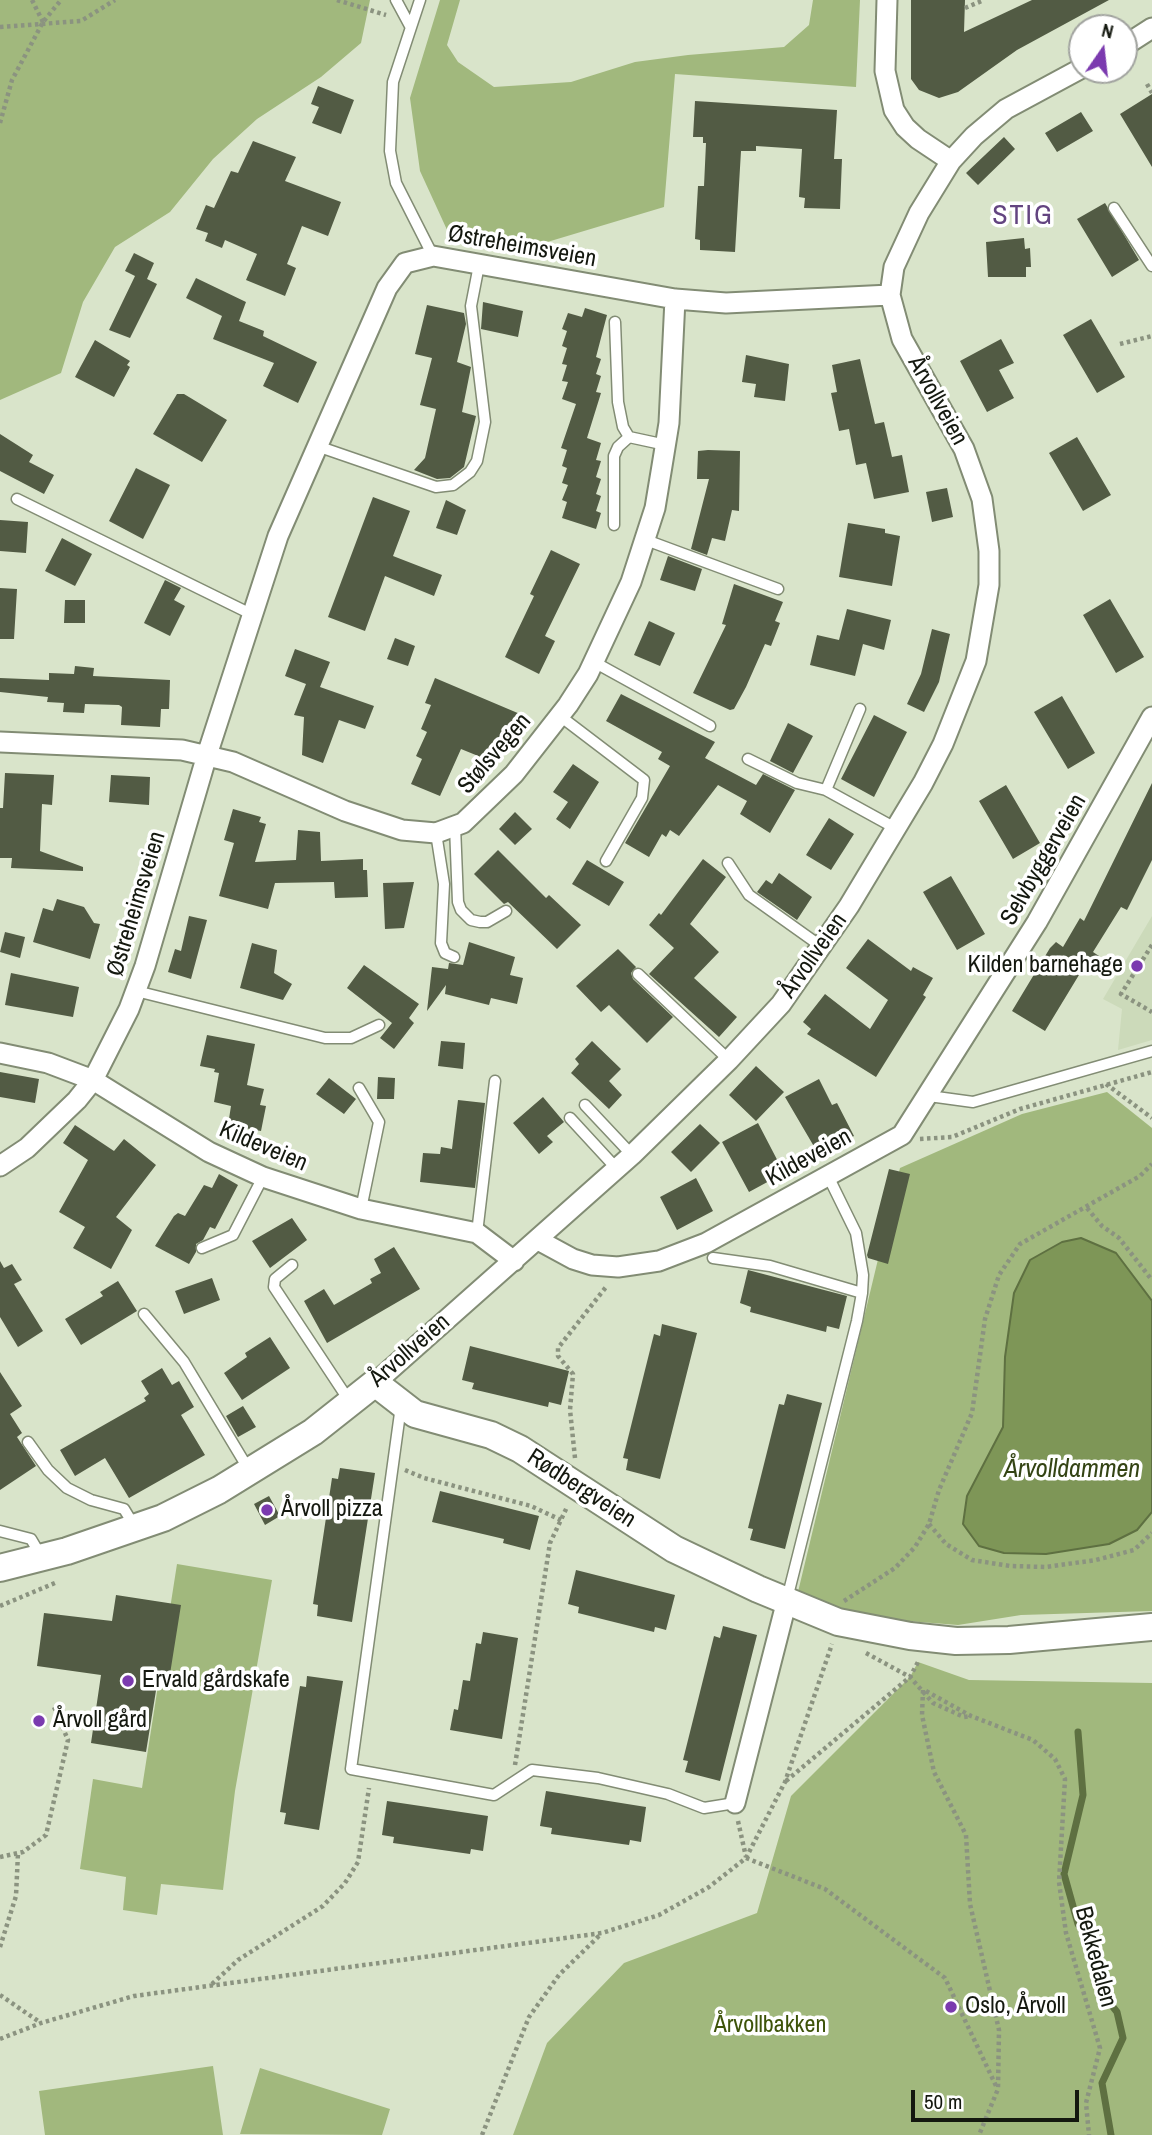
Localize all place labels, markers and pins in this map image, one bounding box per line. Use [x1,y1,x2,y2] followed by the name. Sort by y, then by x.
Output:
[968,952,1123,980] place label: Kilden barnehage
[1129,958,1145,974] marker: Kilden barnehage
[281,1496,383,1524] place label: Årvoll pizza
[259,1502,275,1518] marker: Årvoll pizza
[142,1667,290,1695] place label: Ervald gårdskafe
[120,1673,136,1689] marker: Ervald gårdskafe
[53,1707,147,1735] place label: Årvoll gård
[31,1713,47,1729] marker: Årvoll gård
[965,1993,1066,2021] place label: Oslo, Årvoll
[943,1999,959,2015] marker: Oslo, Årvoll

